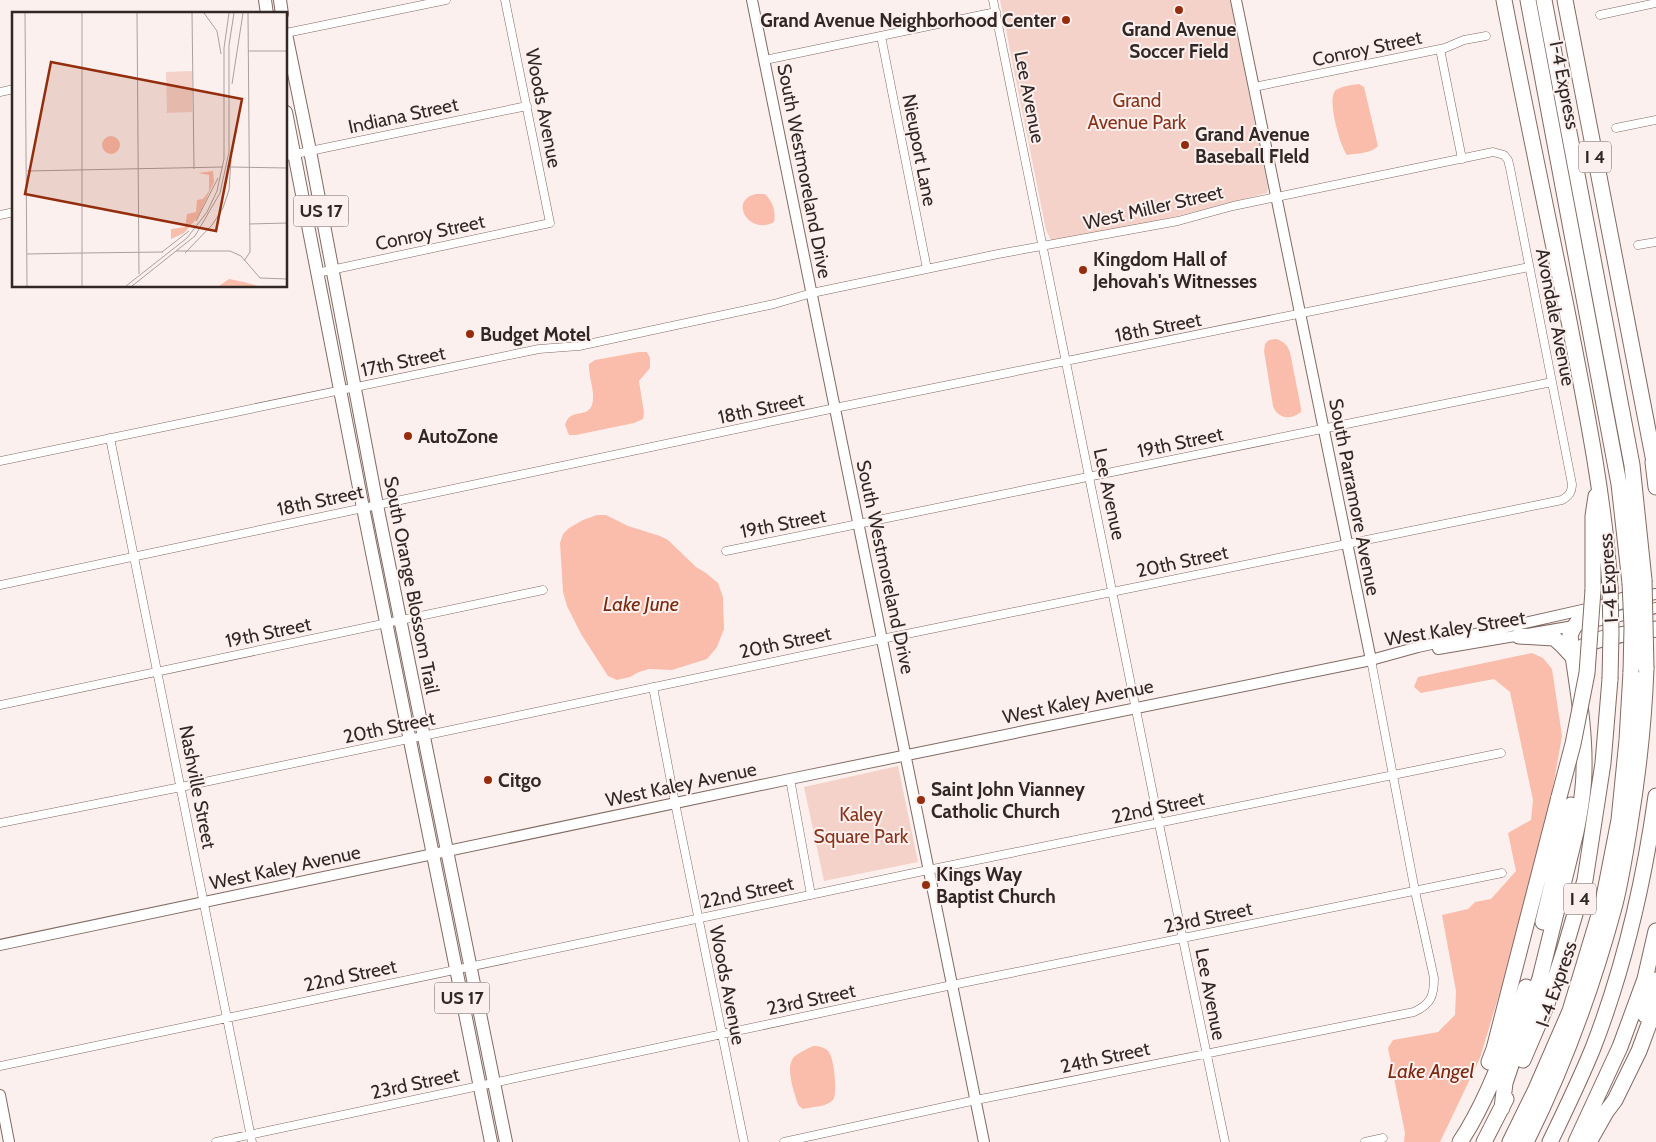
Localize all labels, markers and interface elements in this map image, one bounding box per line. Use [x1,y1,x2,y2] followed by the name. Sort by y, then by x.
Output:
[1173,4,1185,16] marker: Grand Avenue Soccer Field
[760,9,1057,32] place label: Grand Avenue Neighborhood Center
[12,12,288,288] inset map
[1060,14,1072,26] marker: Grand Avenue Neighborhood Center
[1122,18,1237,63] place label: Grand Avenue Soccer Field
[1310,26,1424,71] street label: Conroy Street
[1545,39,1584,131] street label: I-4 Express
[521,46,566,170] street label: Woods Avenue
[1009,49,1050,145] street label: Lee Avenue
[772,62,837,281] street label: South Westmoreland Drive
[1088,89,1187,134] park label: Grand Avenue Park
[346,92,461,138] street label: Indiana Street
[897,92,942,208] street label: Nieuport Lane
[1195,123,1310,168] place label: Grand Avenue Baseball FIeld
[1179,139,1191,151] marker: Grand Avenue Baseball FIeld
[1579,142,1611,172] road number: I 4
[1081,180,1226,235] street label: West Miller Street
[294,196,348,227] road number: US 17
[373,210,487,255] street label: Conroy Street
[1531,246,1580,388] street label: Avondale Avenue
[1092,248,1257,293] place label: Kingdom Hall of Jehovah's Witnesses
[1077,264,1089,276] marker: Kingdom Hall of Jehovah's Witnesses
[1113,308,1204,347] street label: 18th Street
[480,323,591,346] place label: Budget Motel
[464,328,476,340] marker: Budget Motel
[359,341,448,382] street label: 17th Street
[716,388,807,429] street label: 18th Street
[1324,397,1385,598] street label: South Parramore Avenue
[1135,422,1226,463] street label: 19th Street
[418,425,498,448] place label: AutoZone
[402,430,414,442] marker: AutoZone
[1089,446,1131,542] street label: Lee Avenue
[852,458,919,676] street label: South Westmoreland Drive
[379,474,444,696] street label: South Orange Blossom Trail
[275,480,366,521] street label: 18th Street
[738,504,828,543] street label: 19th Street
[1594,532,1623,623] street label: I-4 Express
[1134,540,1231,582] street label: 20th Street
[603,592,679,616] water label: Lake June
[1383,606,1528,651] street label: West Kaley Street
[223,612,314,653] street label: 19th Street
[737,621,834,663] street label: 20th Street
[1001,674,1156,729] street label: West Kaley Avenue
[341,706,438,748] street label: 20th Street
[174,723,221,851] street label: Nashville Street
[604,757,759,812] street label: West Kaley Avenue
[498,769,542,792] place label: Citgo
[482,774,494,786] marker: Citgo
[931,778,1086,823] place label: Saint John Vianney Catholic Church
[1110,786,1207,829] street label: 22nd Street
[915,794,927,806] marker: Saint John Vianney Catholic Church
[814,803,909,848] park label: Kaley Square Park
[208,840,363,895] street label: West Kaley Avenue
[936,863,1056,908] place label: Kings Way Baptist Church
[699,871,796,914] street label: 22nd Street
[920,879,932,891] marker: Kings Way Baptist Church
[1564,884,1596,914] road number: I 4
[1162,897,1255,938] street label: 23rd Street
[705,923,750,1047] street label: Woods Avenue
[1531,938,1582,1030] street label: I-4 Express
[1190,946,1231,1042] street label: Lee Avenue
[302,954,399,997] street label: 22nd Street
[765,979,858,1020] street label: 23rd Street
[434,982,490,1014] road number: US 17
[1058,1037,1152,1078] street label: 24th Street
[1388,1059,1474,1083] water label: Lake Angel
[369,1063,462,1104] street label: 23rd Street

